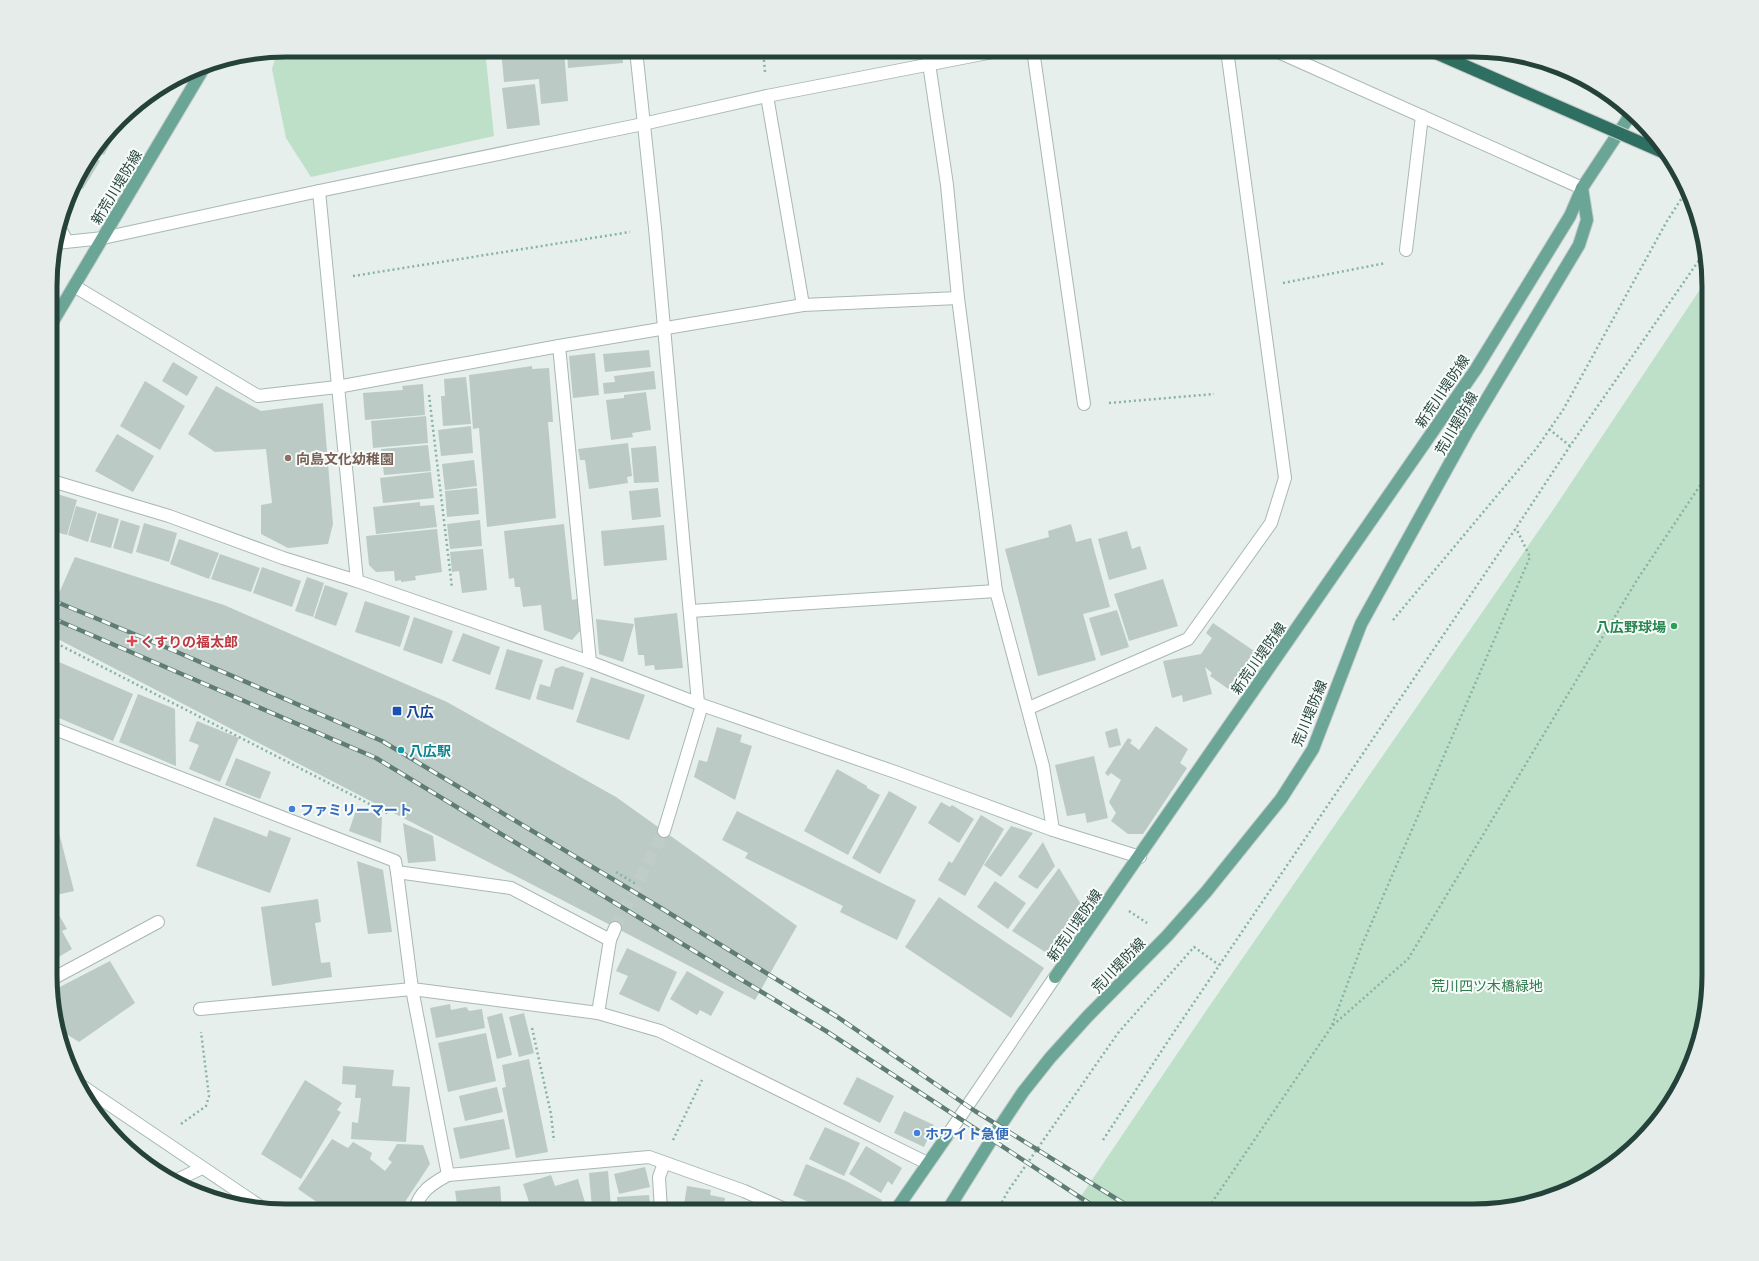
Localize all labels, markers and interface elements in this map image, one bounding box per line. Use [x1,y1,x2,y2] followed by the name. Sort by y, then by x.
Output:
[86,146,146,228] street label: 新荒川堤防線
[1412,351,1472,431] street label: 新荒川堤防線
[1431,388,1481,458] street label: 荒川堤防線
[296,449,394,468] place label: 向島文化幼稚園
[283,453,293,463] marker: 向島文化幼稚園
[1596,617,1666,636] place label: 八広野球場
[1226,618,1290,698] street label: 新荒川堤防線
[1669,621,1679,631] marker: 八広野球場
[140,632,238,651] place label: くすりの福太郎
[127,636,137,646] marker: くすりの福太郎
[1287,677,1331,749] street label: 荒川堤防線
[406,702,434,721] place label: 八広
[391,705,403,717] marker: 八広
[409,741,451,760] place label: 八広駅
[396,745,406,755] marker: 八広駅
[300,800,412,819] place label: ファミリーマート
[287,804,297,814] marker: ファミリーマート
[1042,885,1106,965] street label: 新荒川堤防線
[1087,933,1149,997] street label: 荒川堤防線
[1431,976,1543,995] park label: 荒川四ツ木橋緑地
[925,1124,1009,1143] place label: ホワイト急便
[912,1128,922,1138] marker: ホワイト急便

